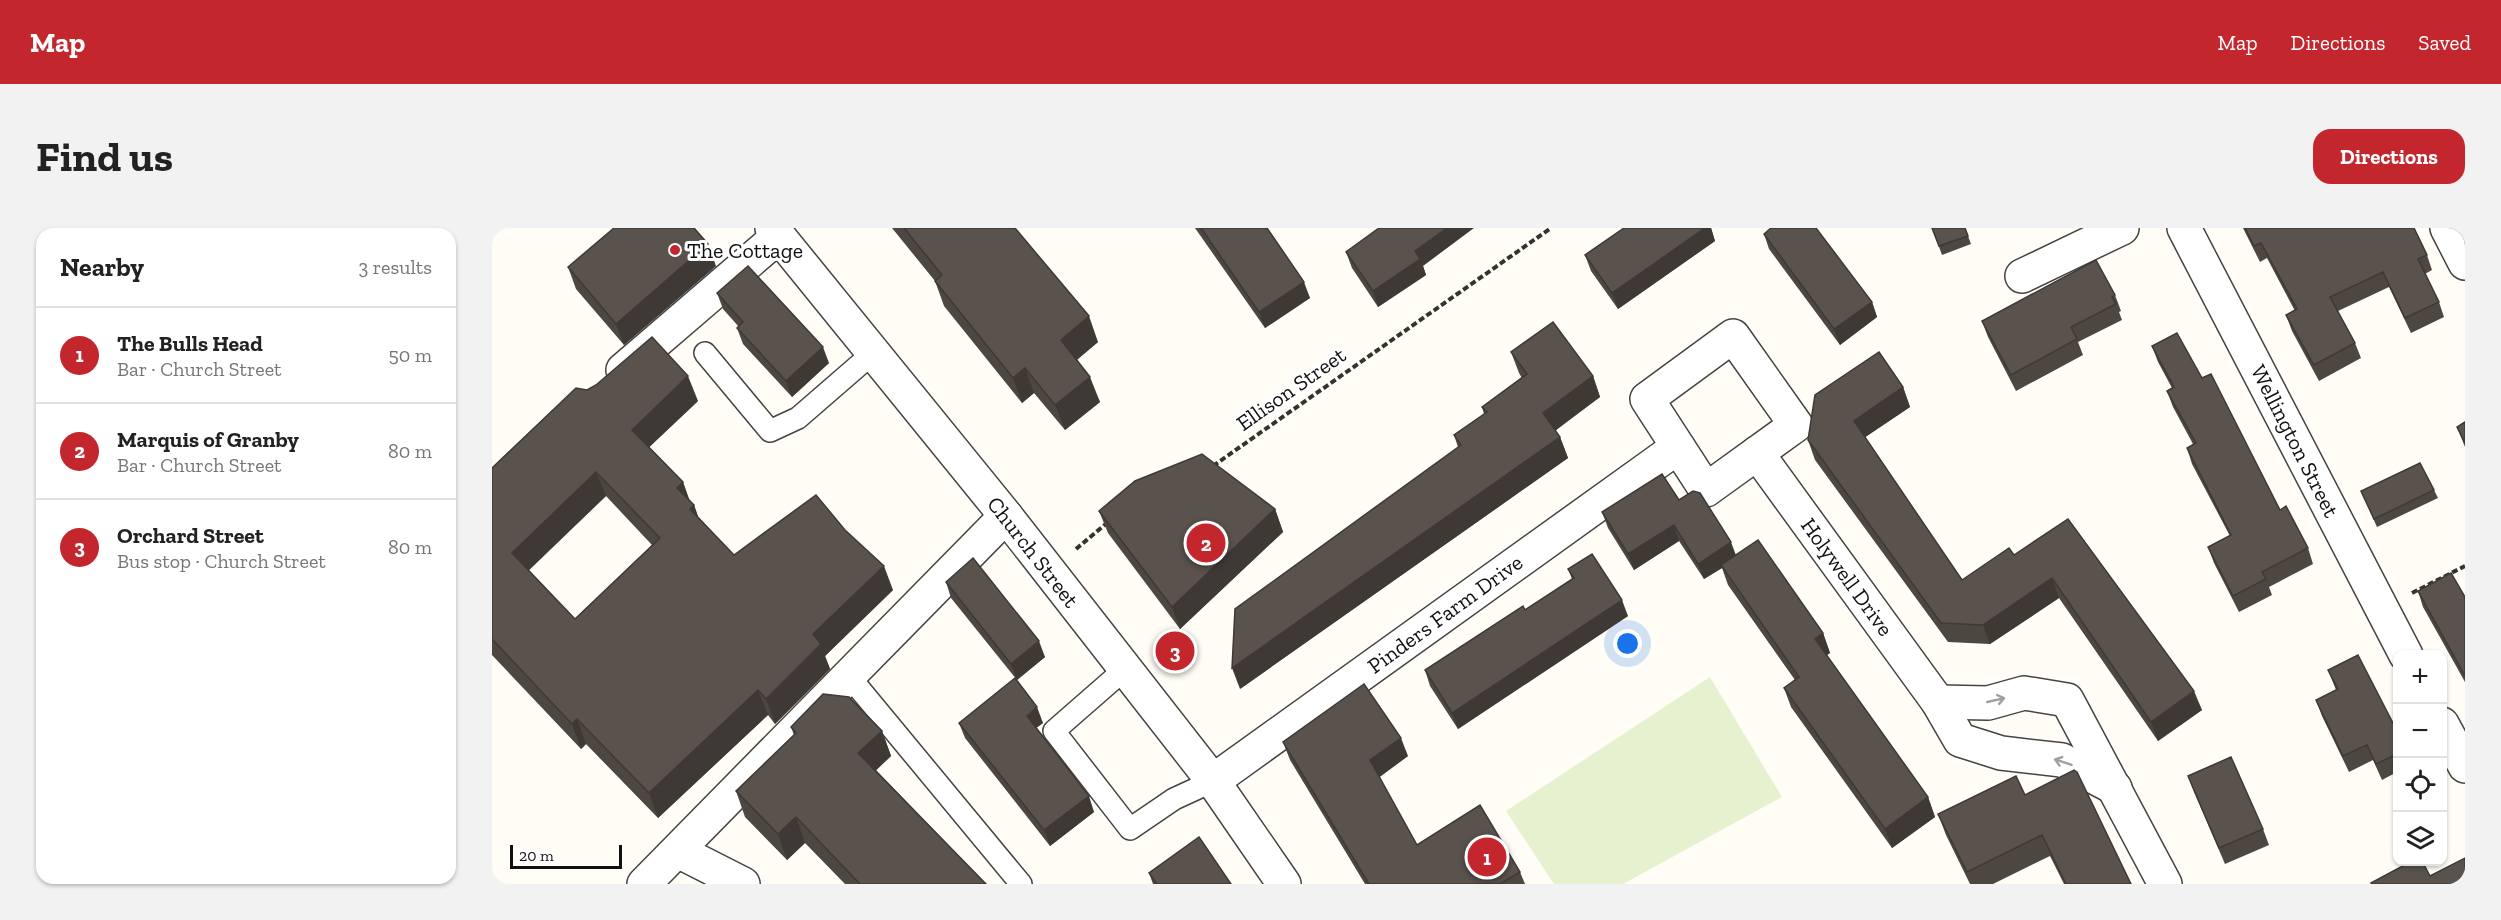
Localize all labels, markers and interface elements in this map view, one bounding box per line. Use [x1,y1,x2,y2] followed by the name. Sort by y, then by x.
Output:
[30,26,85,59] text: Map
[2218,30,2258,55] text: Map
[2291,30,2385,55] text: Directions
[2418,30,2471,55] text: Saved
[2313,129,2465,184] button: Directions
[36,131,173,182] text: Find us
[687,237,803,264] place label: The Cottage
[668,243,682,257] marker: The Cottage
[60,251,144,283] text: Nearby
[358,255,432,279] text: 3 results
[117,330,263,357] text: The Bulls Head
[1231,341,1352,437] street label: Ellison Street
[75,343,84,367] text: 1
[388,343,432,367] text: 50 m
[117,357,282,381] text: Bar · Church Street
[2245,360,2345,522] street label: Wellington Street
[117,426,299,453] text: Marquis of Granby
[74,439,85,463] text: 2
[388,439,432,463] text: 80 m
[117,453,282,477] text: Bar · Church Street
[981,491,1085,614] street label: Church Street
[1795,513,1899,641] street label: Holywell Drive
[1186,520,1226,566] pin: 2
[117,522,264,549] text: Orchard Street
[74,535,85,559] text: 3
[388,535,432,559] text: 80 m
[117,549,326,573] text: Bus stop · Church Street
[1362,549,1528,679] street label: Pinders Farm Drive
[1156,628,1194,674] pin: 3
[1613,629,1642,658] your location
[2393,650,2447,866] map controls
[2393,650,2447,704] button: +
[1986,694,2005,706] one-way arrow
[2393,704,2447,758] button: −
[2054,756,2073,767] one-way arrow
[2393,758,2447,812] button: locate
[2393,812,2447,866] button: layers
[1468,834,1506,880] pin: 1
[510,842,622,870] scale bar
[519,846,554,865] text: 20 m

